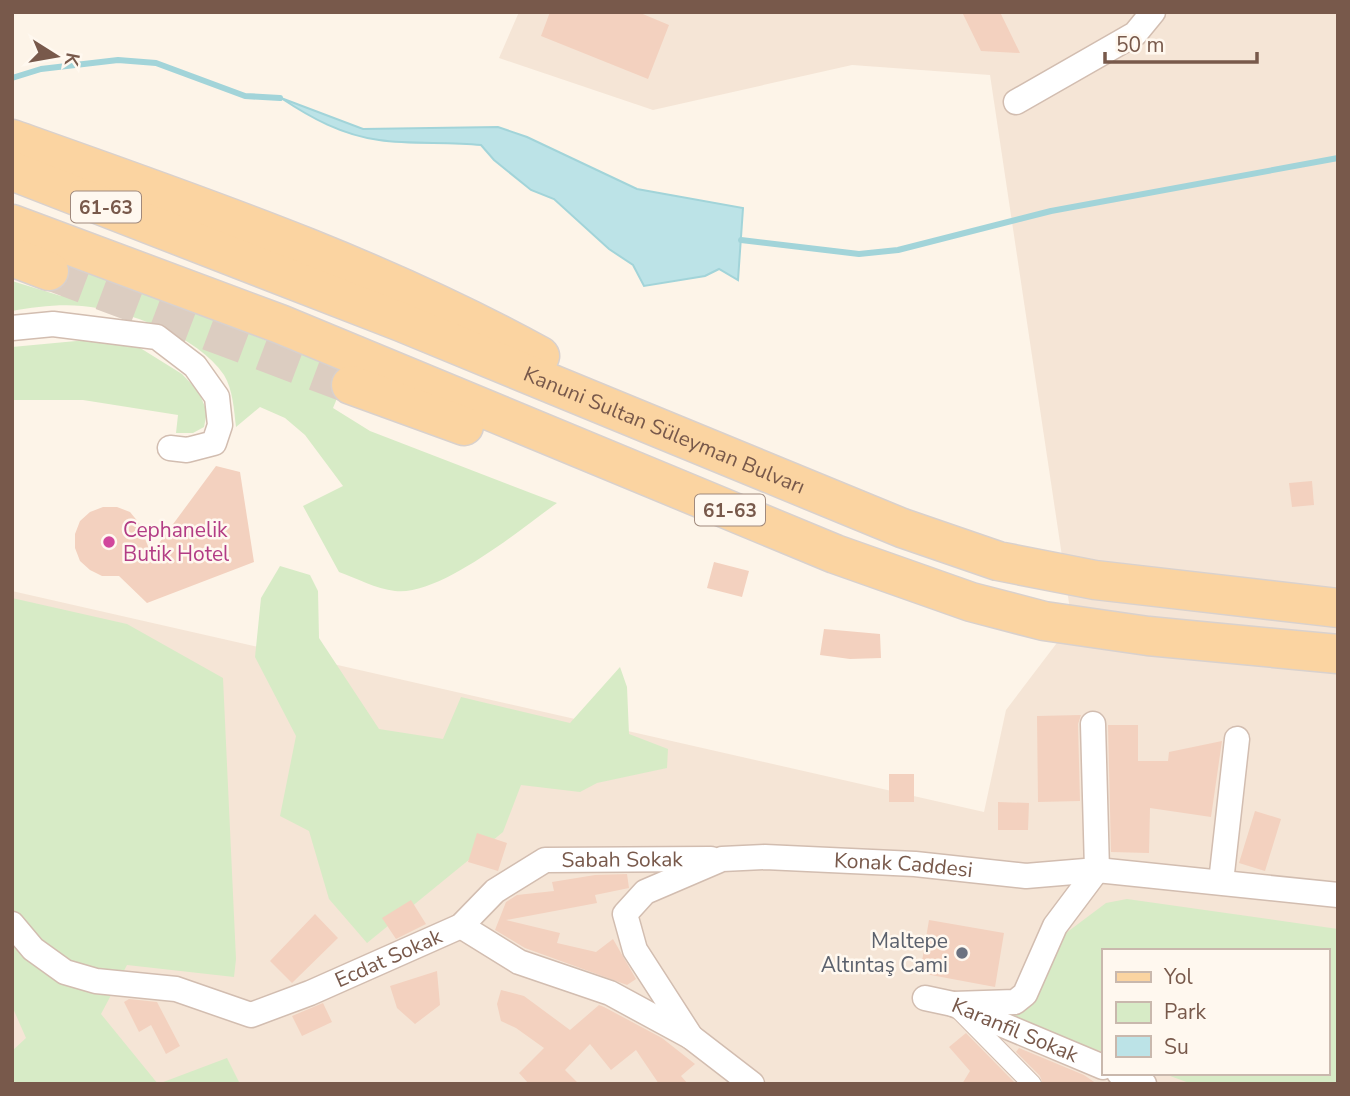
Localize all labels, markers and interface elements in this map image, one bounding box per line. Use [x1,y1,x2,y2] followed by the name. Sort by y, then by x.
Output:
[21,21,91,91] north arrow
[1105,21,1257,65] scale bar
[1116,31,1165,59] text: 50 m
[57,50,86,69] text: K
[71,192,141,223] road number: 61-63
[519,360,809,501] street label: Kanuni Sultan Süleyman Bulvarı
[695,495,765,526] road number: 61-63
[123,516,230,568] place label: Cephanelik Butik Hotel
[101,534,117,550] marker: Cephanelik Butik Hotel
[561,845,683,874] street label: Sabah Sokak
[833,846,974,884] street label: Konak Caddesi
[331,922,447,994] street label: Ecdat Sokak
[821,927,948,979] place label: Maltepe Altıntaş Cami
[954,945,970,961] marker: Maltepe Altıntaş Cami
[1102,949,1329,1075] legend
[1163,963,1194,991] text: Yol
[948,991,1083,1069] street label: Karanfil Sokak
[1164,998,1206,1026] text: Park
[1164,1033,1189,1061] text: Su

